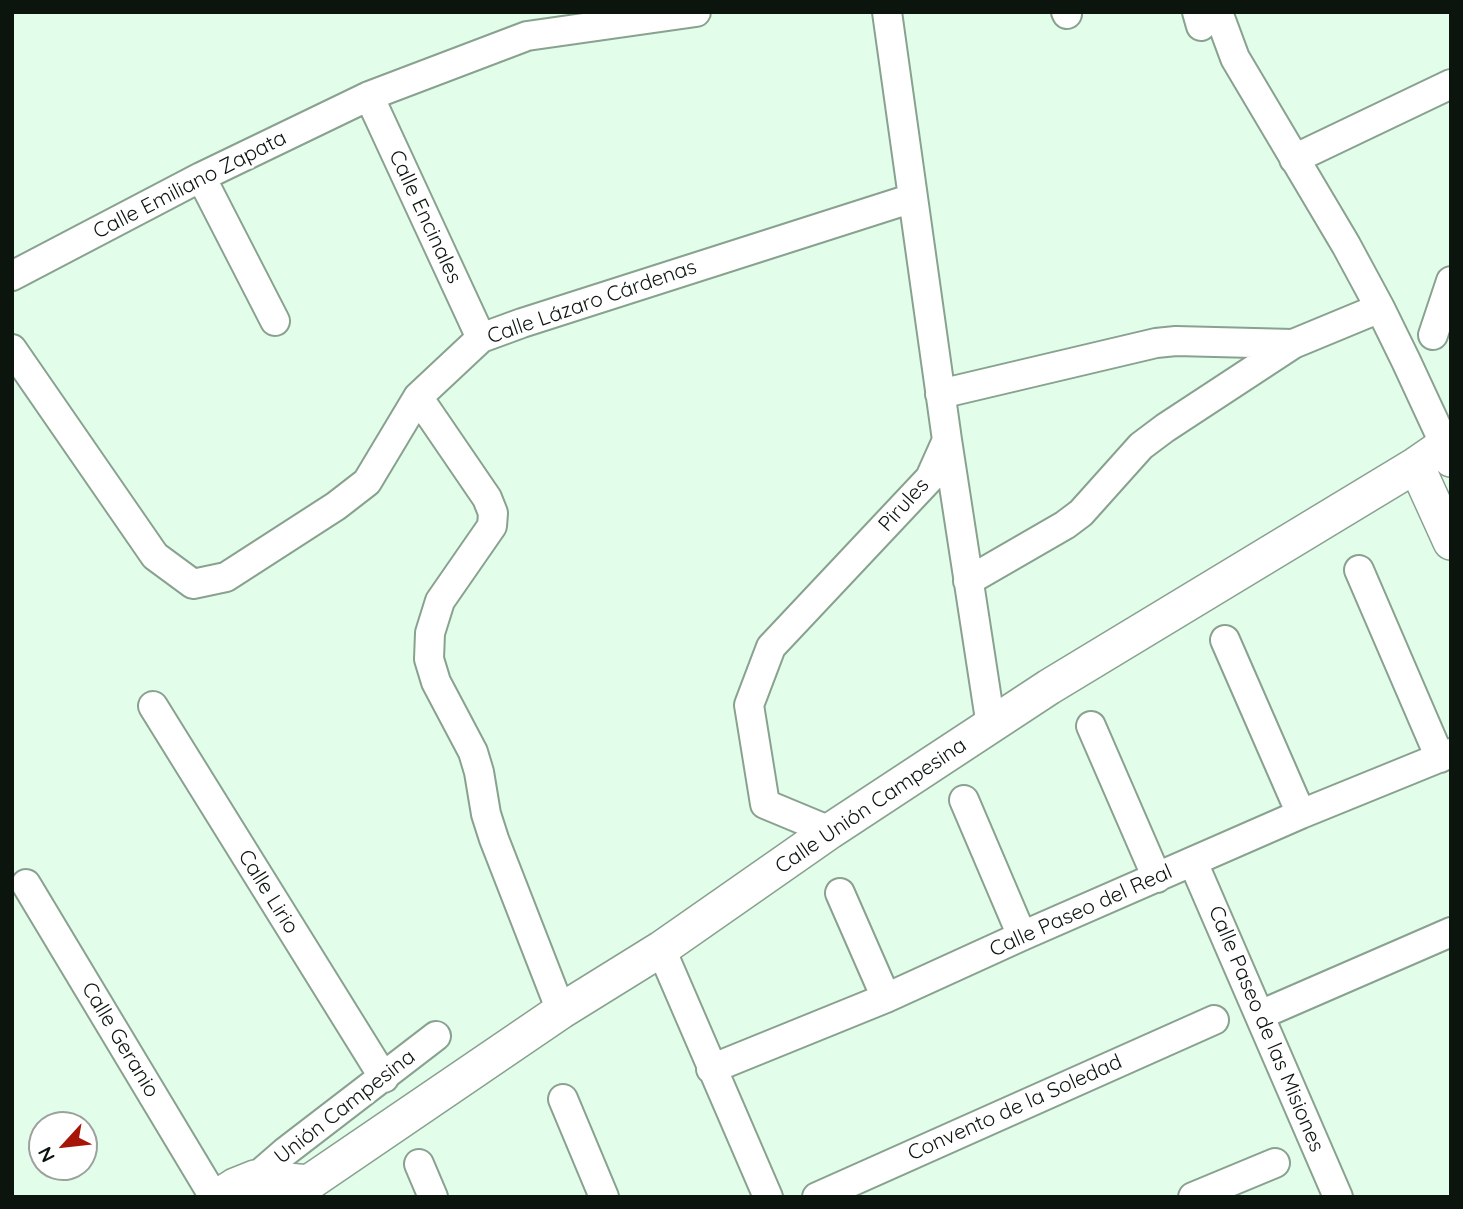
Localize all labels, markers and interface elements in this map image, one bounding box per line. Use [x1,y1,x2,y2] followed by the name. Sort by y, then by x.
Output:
[89,125,291,245] street label: Calle Emiliano Zapata
[383,146,467,288] street label: Calle Encinales
[484,254,700,350] street label: Calle Lázaro Cárdenas
[873,473,935,537] street label: Pirules
[771,733,971,879] street label: Calle Unión Campesina
[232,845,304,939] street label: Calle Lirio
[986,859,1176,963] street label: Calle Paseo del Real
[1203,902,1329,1156] street label: Calle Paseo de las Misiones
[76,978,164,1102] street label: Calle Geranio
[270,1044,420,1170] street label: Unión Campesina
[904,1049,1126,1167] street label: Convento de la Soledad
[28,1111,98,1181] north arrow
[32,1143,60,1166] text: N

